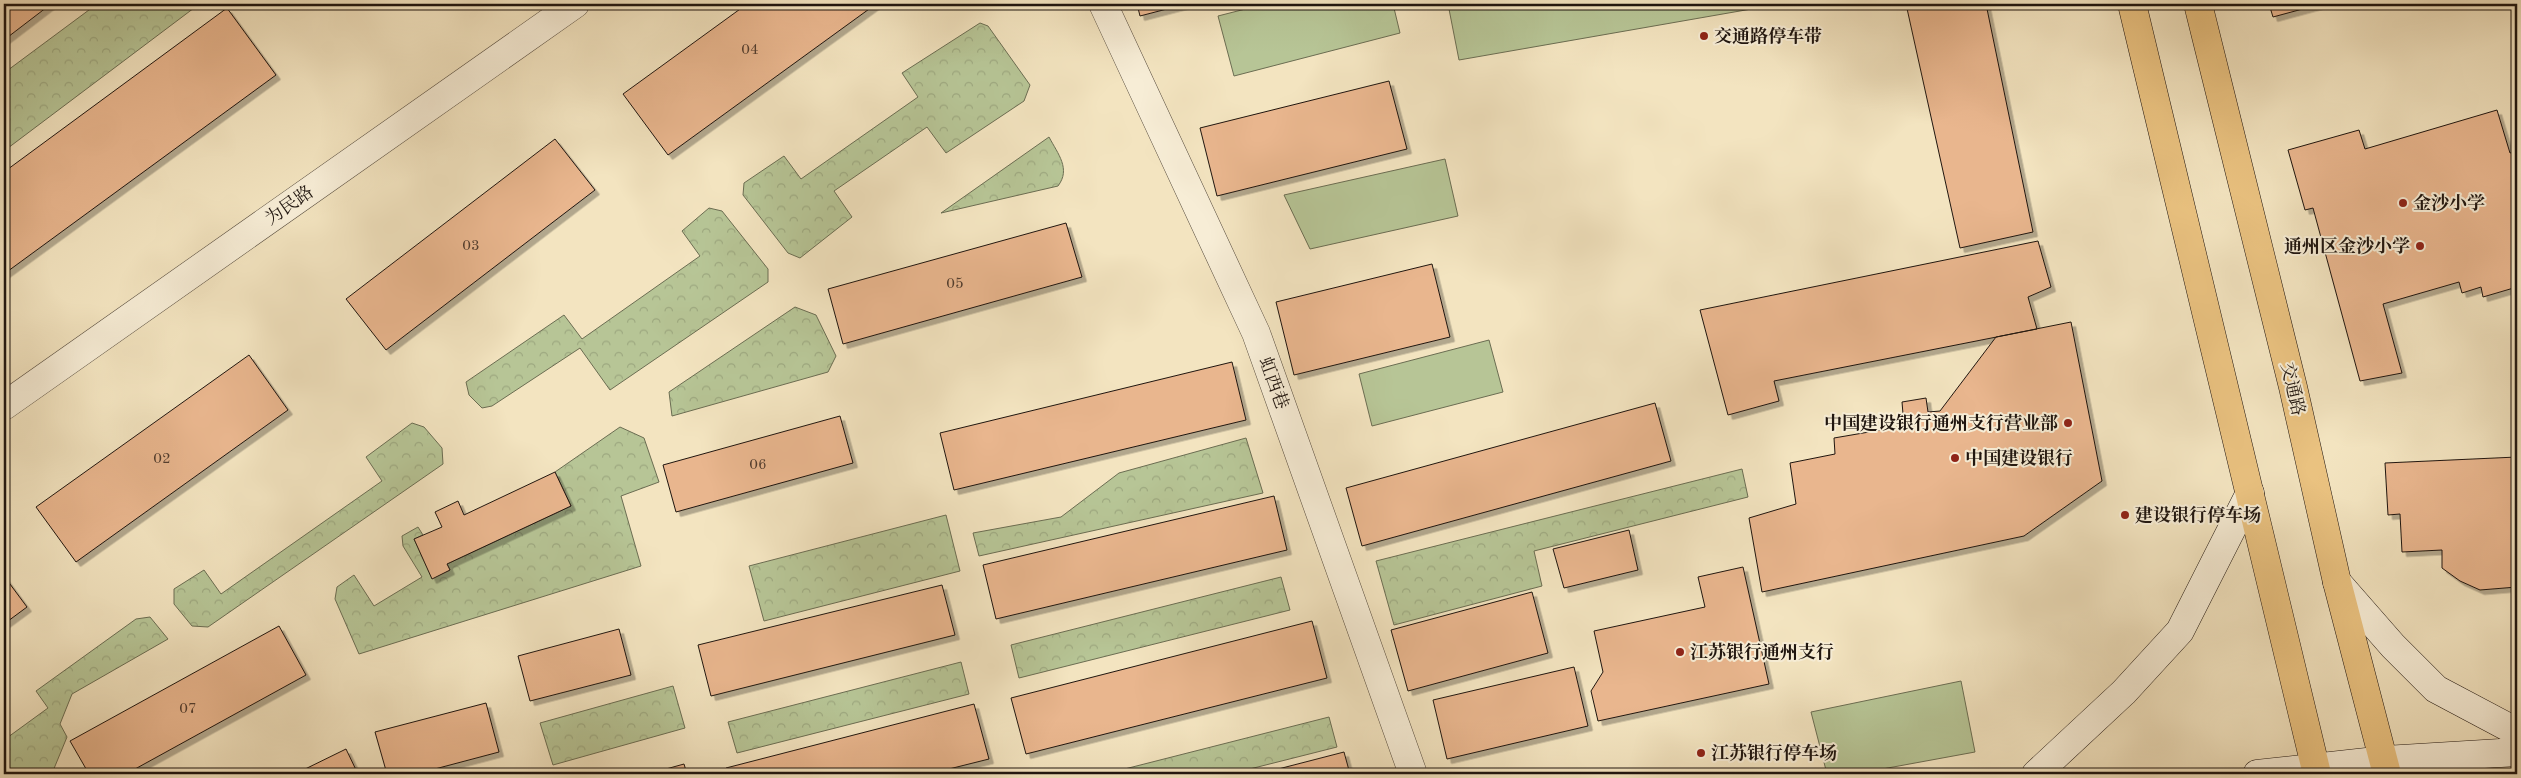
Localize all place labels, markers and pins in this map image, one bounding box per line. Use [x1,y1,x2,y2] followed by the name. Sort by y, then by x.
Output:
[1714,26,1822,46] place label: 交通路停车带
[1698,30,1710,42] marker: 交通路停车带
[2413,193,2485,213] place label: 金沙小学
[2397,197,2409,209] marker: 金沙小学
[2284,236,2410,256] place label: 通州区金沙小学
[2414,240,2426,252] marker: 通州区金沙小学
[1824,413,2058,433] place label: 中国建设银行通州支行营业部
[2062,417,2074,429] marker: 中国建设银行通州支行营业部
[1965,448,2073,468] place label: 中国建设银行
[1949,452,1961,464] marker: 中国建设银行
[2135,505,2261,525] place label: 建设银行停车场
[2119,509,2131,521] marker: 建设银行停车场
[1690,642,1834,662] place label: 江苏银行通州支行
[1674,646,1686,658] marker: 江苏银行通州支行
[1711,743,1837,763] place label: 江苏银行停车场
[1695,747,1707,759] marker: 江苏银行停车场

